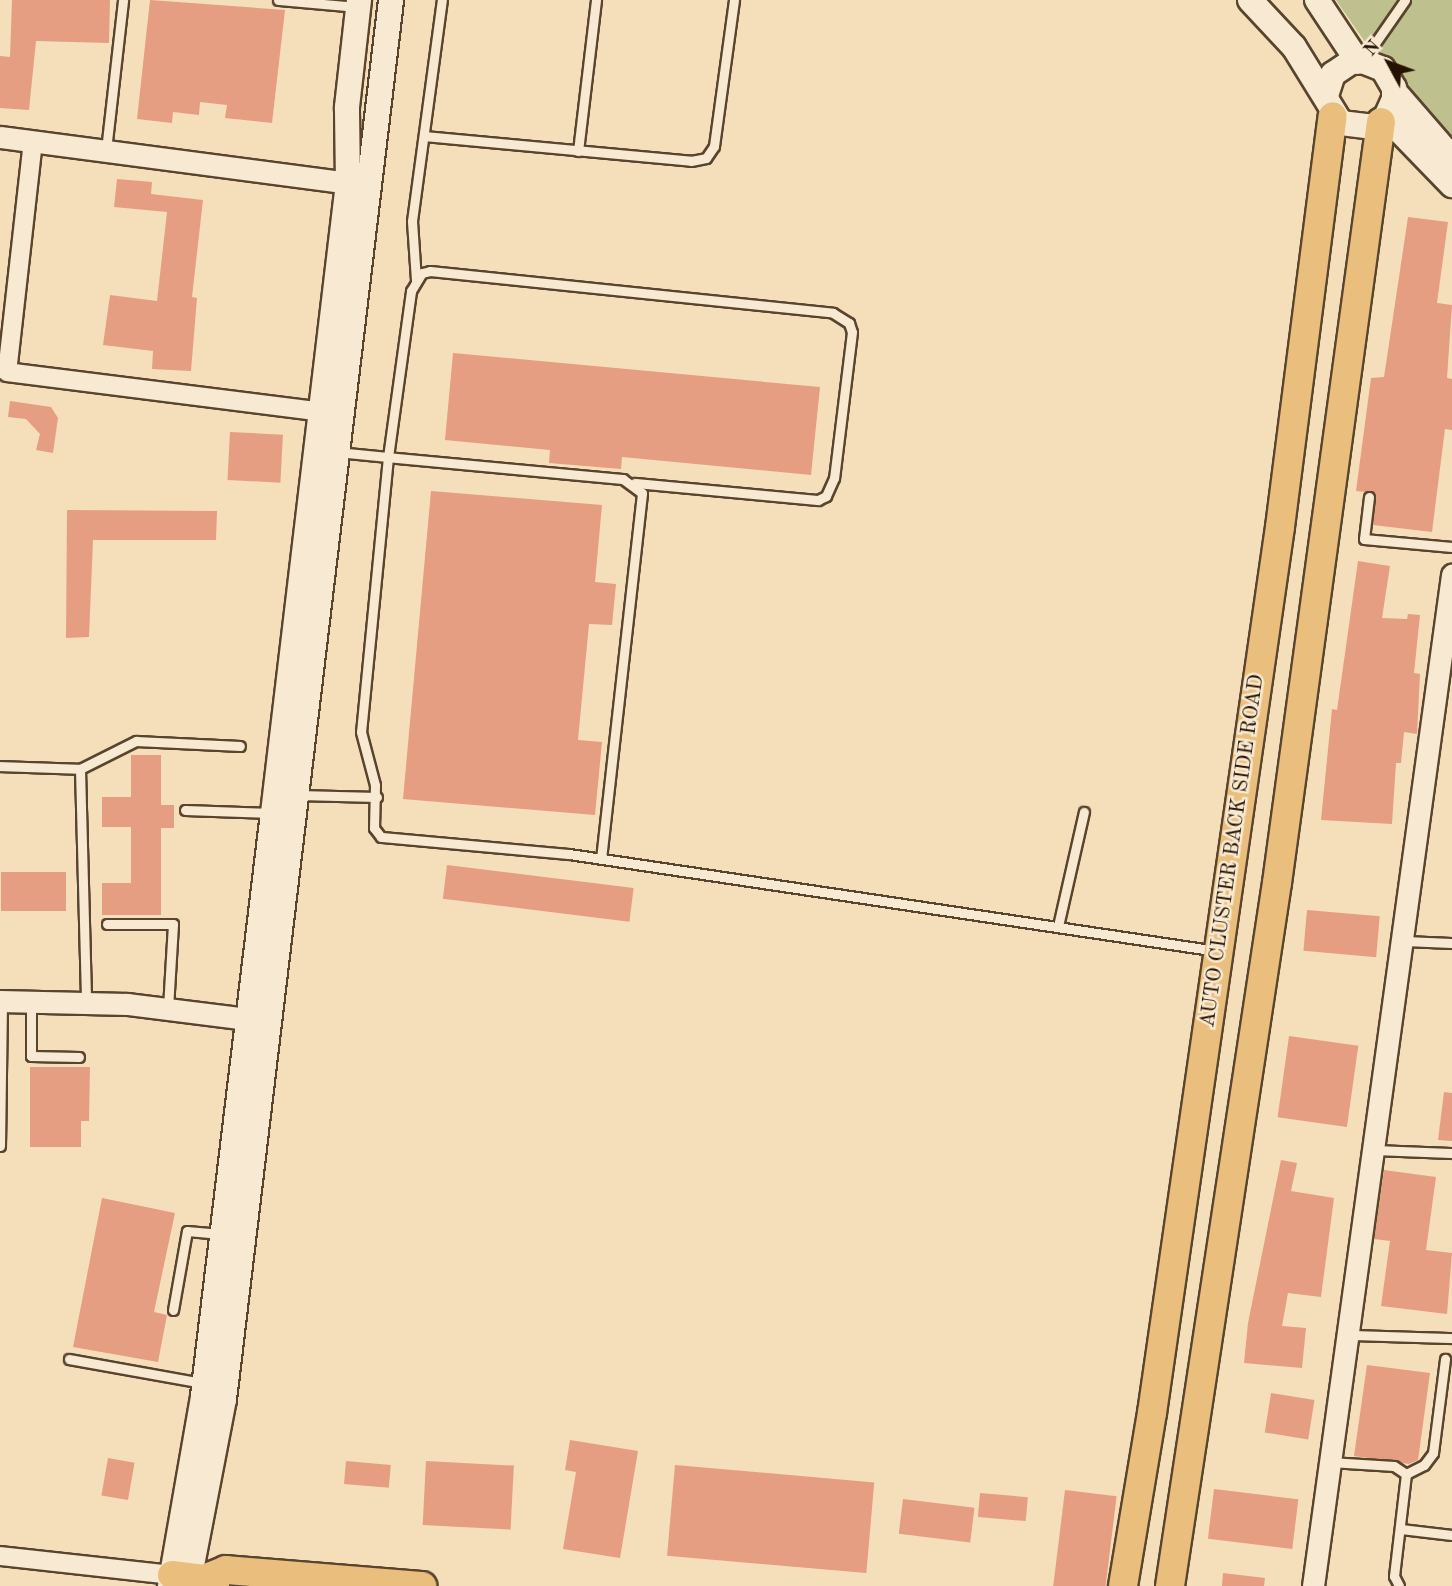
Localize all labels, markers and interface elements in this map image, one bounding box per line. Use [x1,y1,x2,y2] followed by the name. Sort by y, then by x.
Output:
[1354,28,1424,98] north arrow
[1361,37,1385,61] text: N
[1196,673,1270,1029] street label: AUTO CLUSTER BACK SIDE ROAD

